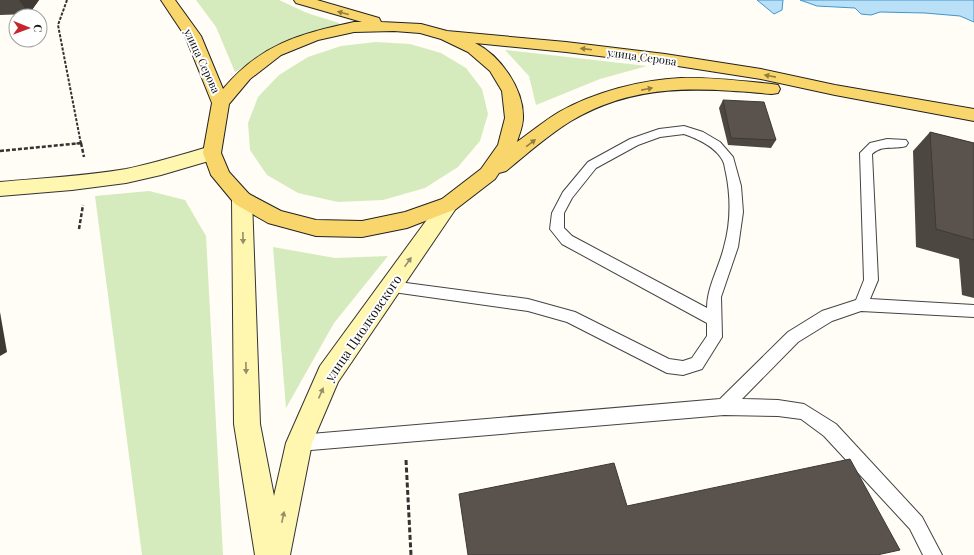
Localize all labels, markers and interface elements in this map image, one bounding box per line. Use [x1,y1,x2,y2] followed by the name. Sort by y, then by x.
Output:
[8,8,48,48] north arrow
[337,9,349,15] one-way arrow
[31,24,46,32] text: С
[181,25,224,96] street label: улица Серова
[606,44,678,69] street label: улица Серова
[580,46,592,52] one-way arrow
[764,72,776,78] one-way arrow
[641,85,653,91] one-way arrow
[525,138,536,147] one-way arrow
[240,232,246,245] one-way arrow
[404,257,412,267] one-way arrow
[320,271,405,385] street label: улица Циолковского
[243,362,249,375] one-way arrow
[317,387,324,399] one-way arrow
[281,511,287,523] one-way arrow

